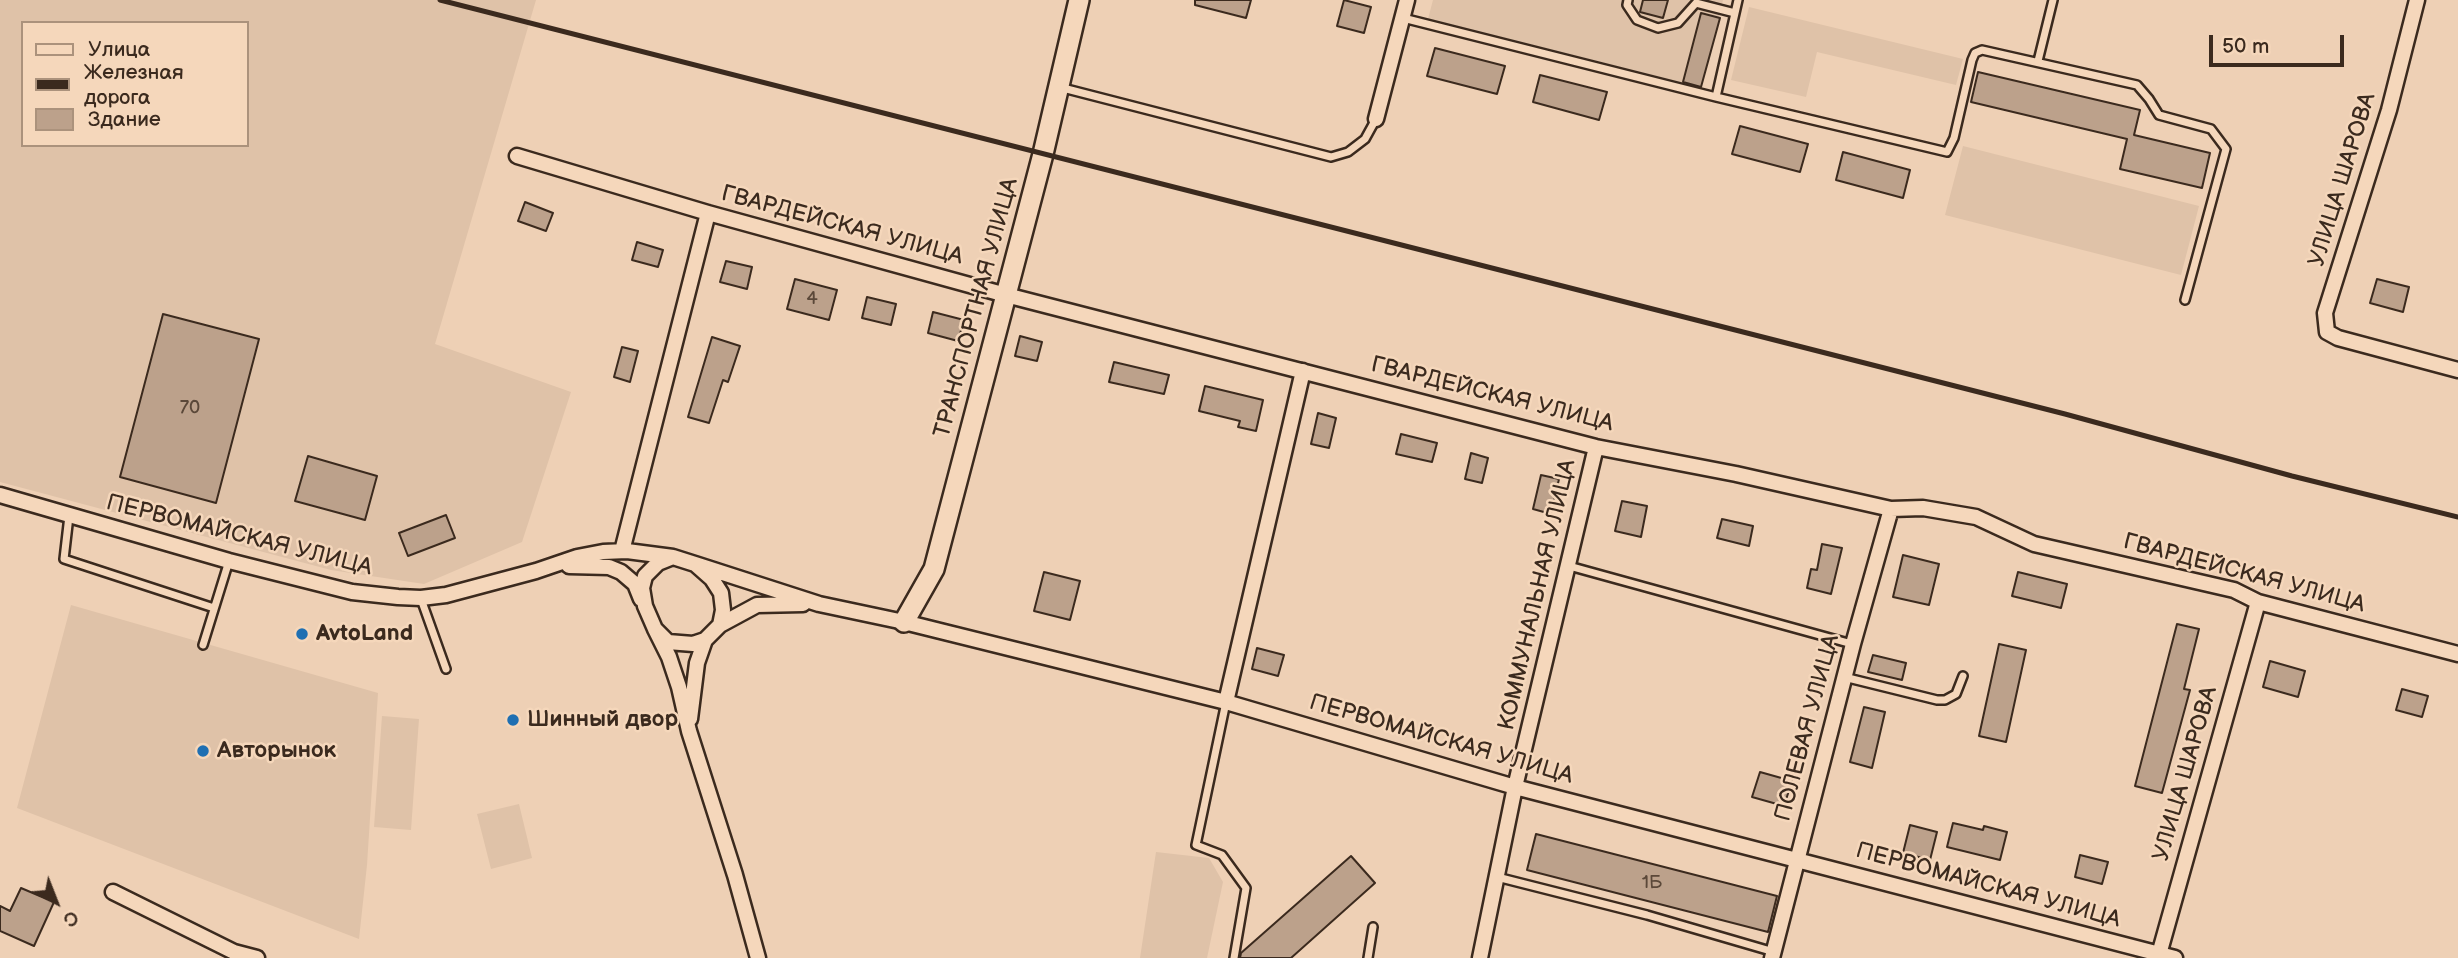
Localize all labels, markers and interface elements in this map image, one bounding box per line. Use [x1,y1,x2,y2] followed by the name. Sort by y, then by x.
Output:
[21,21,248,147] legend
[2213,21,2348,65] scale bar
[2222,34,2269,59] text: 50 m
[88,37,150,62] text: Улица
[84,60,184,110] text: Железная дорога
[2303,90,2383,270] street label: УЛИЦА ШАРОВА
[88,107,161,132] text: Здание
[929,175,1025,441] street label: ТРАНСПОРТНАЯ УЛИЦА
[718,180,966,272] street label: ГВАРДЕЙСКАЯ УЛИЦА
[806,288,818,310] house number: 4
[1368,352,1616,438] street label: ГВАРДЕЙСКАЯ УЛИЦА
[180,397,200,419] house number: 70
[1493,457,1583,733] street label: КОММУНАЛЬНАЯ УЛИЦА
[103,490,375,582] street label: ПЕРВОМАЙСКАЯ УЛИЦА
[2120,528,2368,620] street label: ГВАРДЕЙСКАЯ УЛИЦА
[316,620,413,648] place label: AvtoLand
[294,626,310,642] marker: AvtoLand
[1770,632,1846,824] street label: ПОЛЕВАЯ УЛИЦА
[2148,684,2224,864] street label: УЛИЦА ШАРОВА
[1306,689,1576,791] street label: ПЕРВОМАЙСКАЯ УЛИЦА
[527,706,678,734] place label: Шинный двор
[505,712,521,728] marker: Шинный двор
[217,737,336,765] place label: Авторынок
[195,743,211,759] marker: Авторынок
[1853,837,2123,935] street label: ПЕРВОМАЙСКАЯ УЛИЦА
[21,867,91,937] north arrow
[1642,872,1662,894] house number: 1Б
[58,905,83,931] text: С

